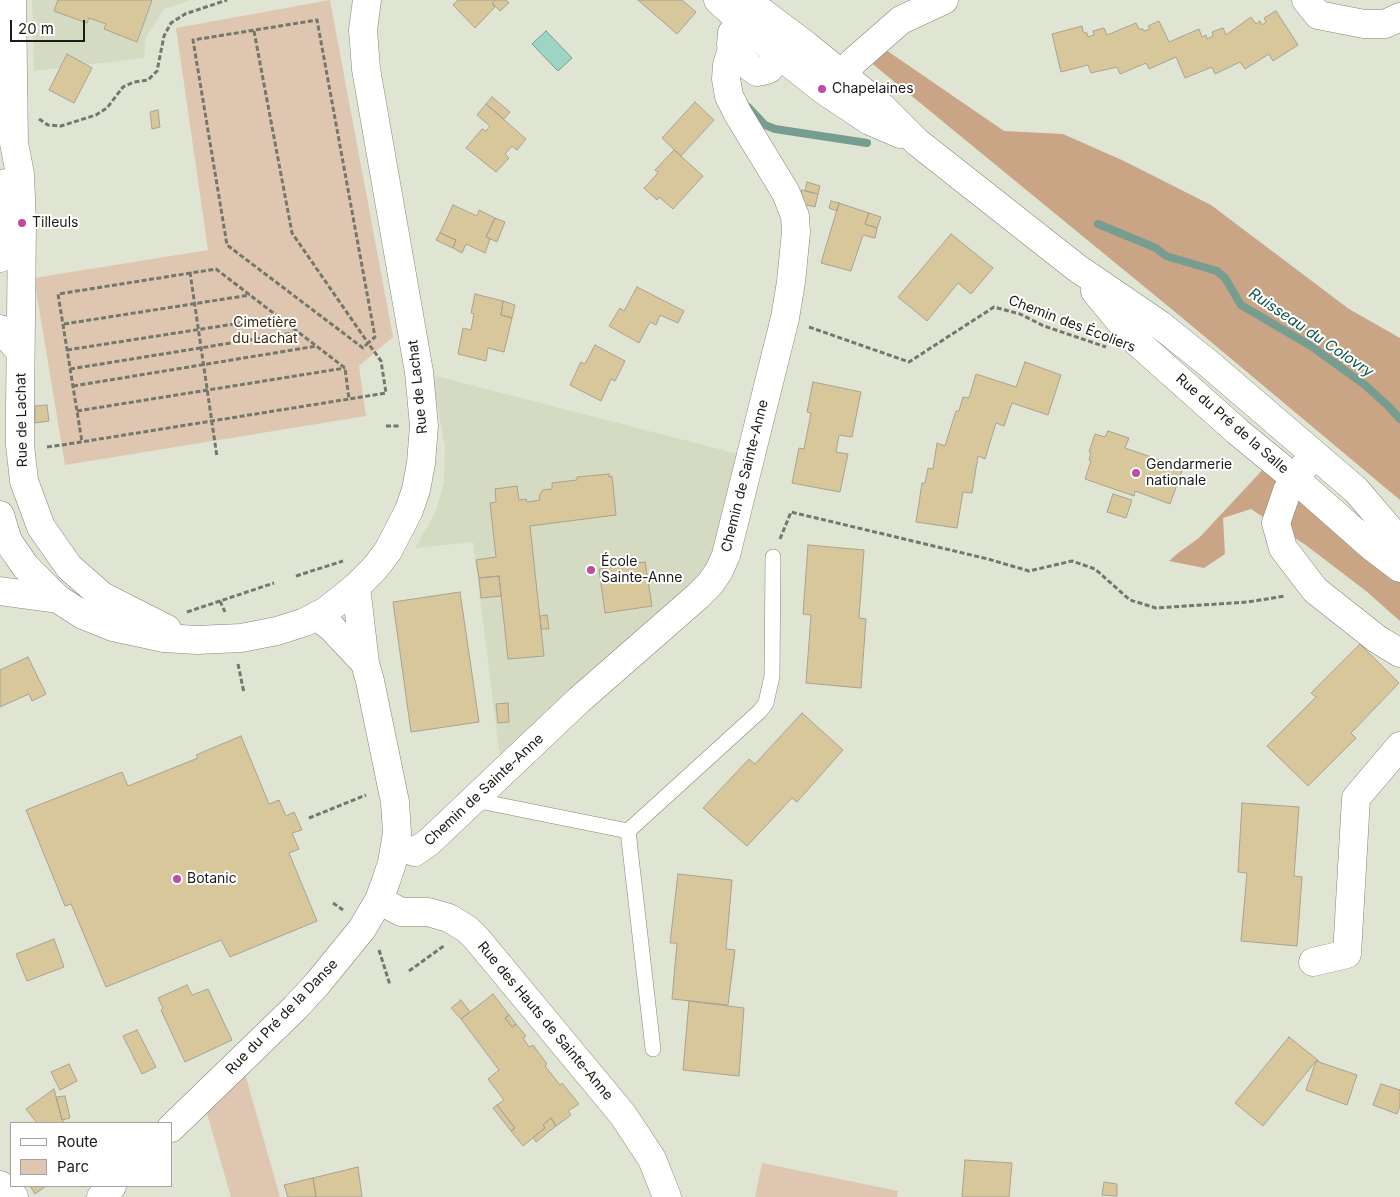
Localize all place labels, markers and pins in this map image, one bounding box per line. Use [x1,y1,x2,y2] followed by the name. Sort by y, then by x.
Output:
[832,81,914,97] place label: Chapelaines
[816,83,828,95] marker: Chapelaines
[32,215,78,231] place label: Tilleuls
[16,217,28,229] marker: Tilleuls
[1146,457,1232,490] place label: Gendarmerie nationale
[1130,467,1142,479] marker: Gendarmerie nationale
[601,554,682,586] place label: École Sainte-Anne
[585,564,597,576] marker: École Sainte-Anne
[187,871,237,887] place label: Botanic
[171,873,183,885] marker: Botanic

